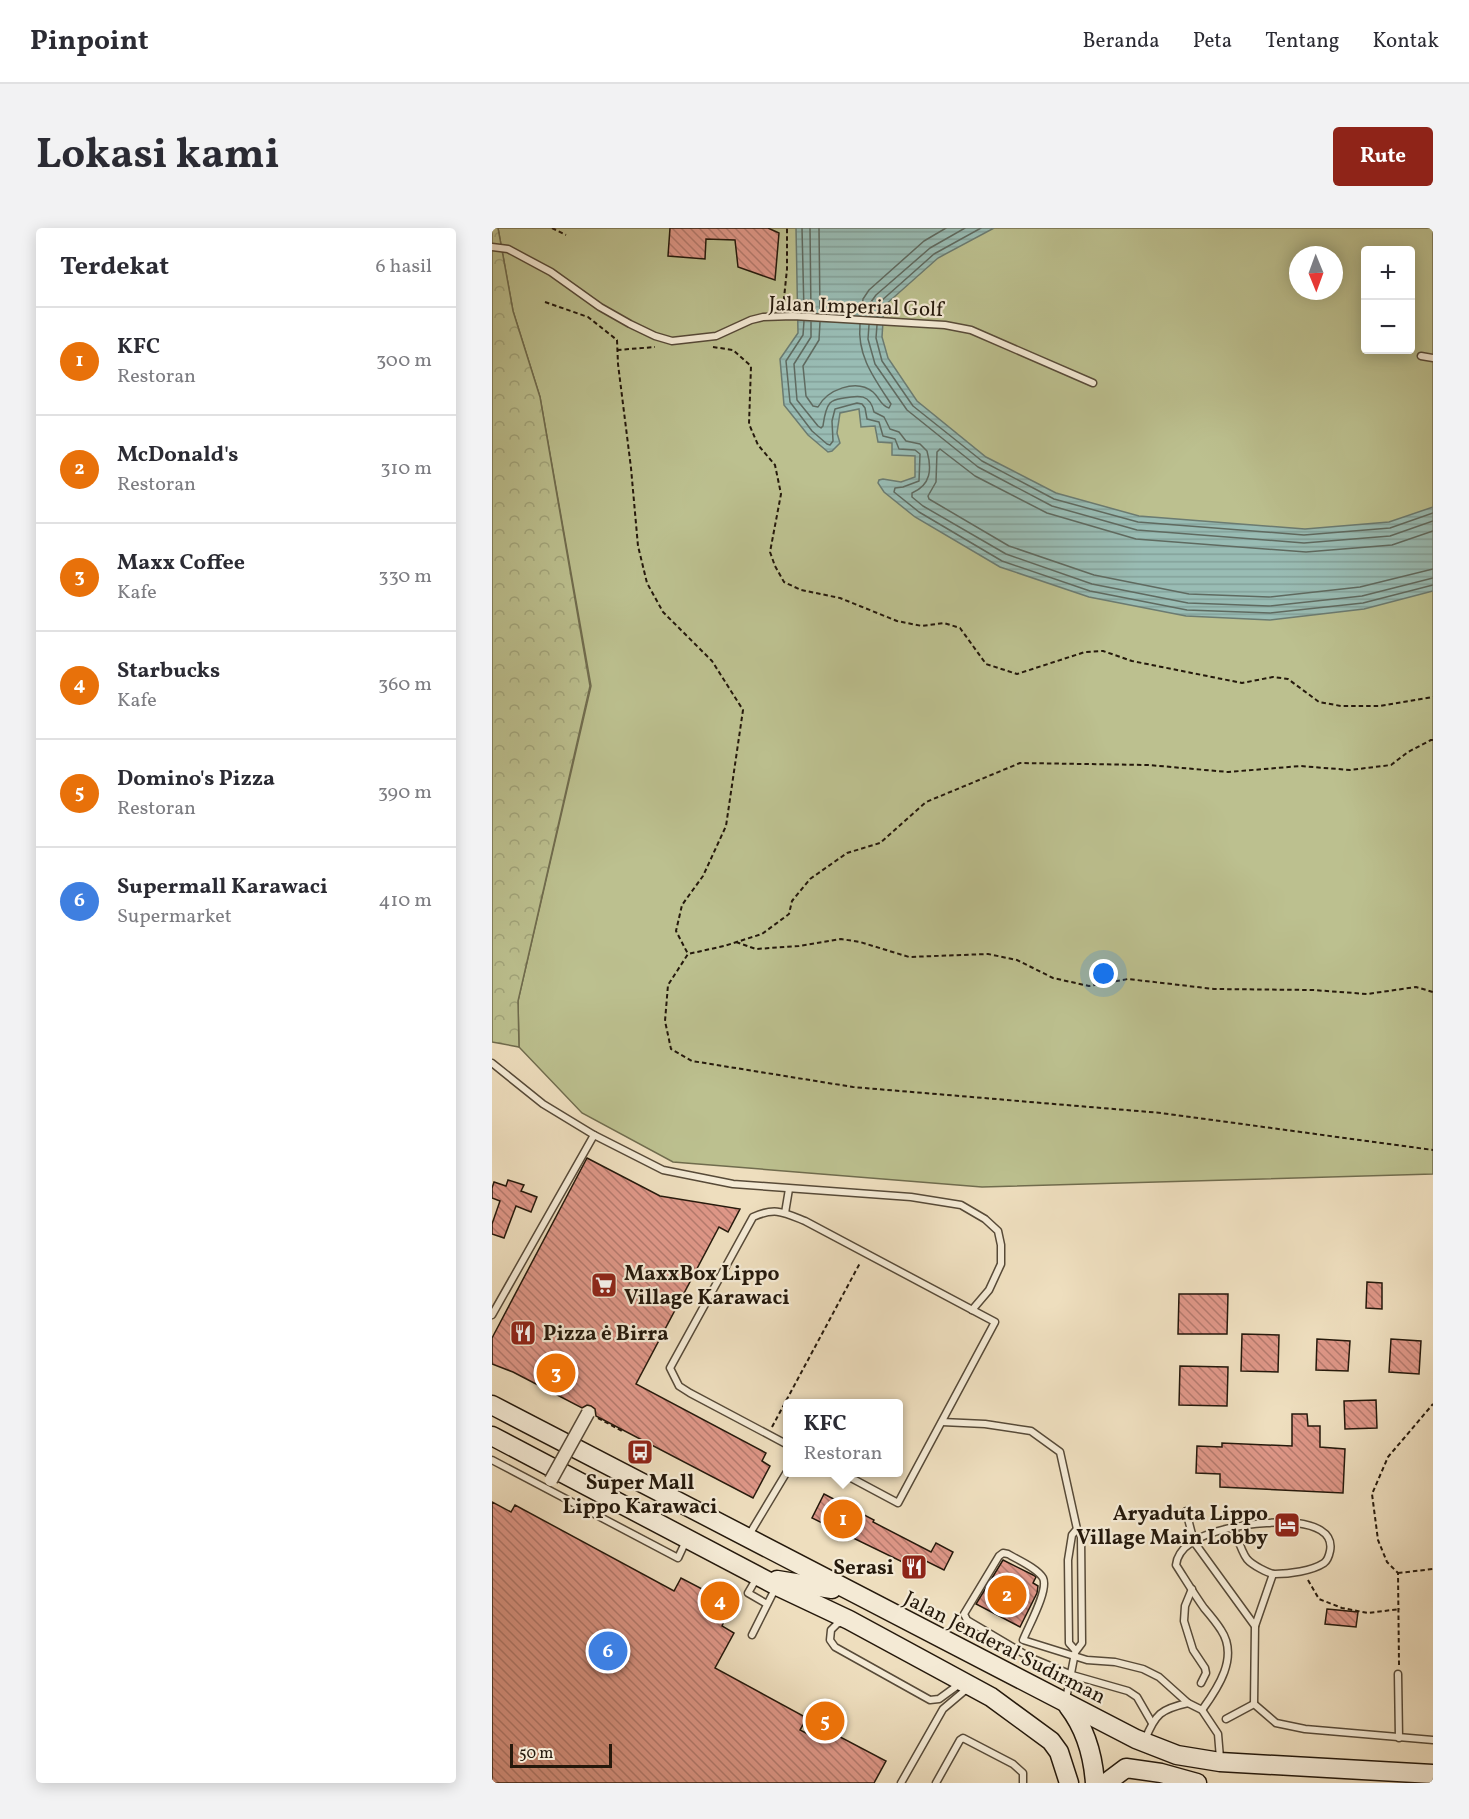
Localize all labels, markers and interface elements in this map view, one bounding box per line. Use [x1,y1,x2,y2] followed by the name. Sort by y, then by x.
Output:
[30,22,148,61] text: Pinpoint
[1082,27,1160,56] text: Beranda
[1193,27,1232,56] text: Peta
[1265,27,1340,56] text: Tentang
[1373,27,1439,56] text: Kontak
[36,127,280,186] text: Lokasi kami
[1333,127,1433,186] button: Rute
[1289,246,1343,300] north arrow
[1361,246,1415,354] map controls
[1361,246,1415,300] button: +
[60,249,169,285] text: Terdekat
[375,253,432,281] text: 6 hasil
[768,290,946,325] street label: Jalan Imperial Golf
[1361,300,1415,354] button: −
[117,332,160,363] text: KFC
[75,347,84,375] text: 1
[376,347,432,375] text: 300 m
[117,363,196,391] text: Restoran
[117,440,238,471] text: McDonald's
[74,455,85,483] text: 2
[380,455,432,483] text: 310 m
[117,471,196,499] text: Restoran
[117,548,245,579] text: Maxx Coffee
[74,563,85,591] text: 3
[378,563,432,591] text: 330 m
[117,579,157,607] text: Kafe
[117,656,220,687] text: Starbucks
[73,671,86,699] text: 4
[378,671,432,699] text: 360 m
[117,687,157,715] text: Kafe
[117,764,275,795] text: Domino's Pizza
[75,779,84,807] text: 5
[378,779,432,807] text: 390 m
[117,795,196,823] text: Restoran
[117,872,328,903] text: Supermall Karawaci
[74,887,85,915] text: 6
[379,887,432,915] text: 410 m
[117,903,232,931] text: Supermarket
[1089,959,1118,988] your location
[624,1260,790,1313] place label: MaxxBox Lippo Village Karawaci
[589,1270,619,1300] supermarket icon: MaxxBox Lippo Village Karawaci
[508,1318,538,1348] restaurant icon: Pizza ė Birra
[543,1320,669,1349] place label: Pizza ė Birra
[536,1350,576,1396] pin: 3
[783,1399,903,1477] popup
[803,1409,847,1440] text: KFC
[625,1437,655,1467] bus stop icon: Super Mall Lippo Karawaci
[803,1440,883,1468] text: Restoran
[563,1469,717,1522] place label: Super Mall Lippo Karawaci
[824,1496,862,1542] pin: 1
[1076,1500,1268,1553] place label: Aryaduta Lippo Village Main Lobby
[1272,1510,1302,1540] hotel icon: Aryaduta Lippo Village Main Lobby
[899,1552,929,1582] restaurant icon: Serasi
[833,1554,894,1583] place label: Serasi
[988,1572,1026,1618] pin: 2
[700,1578,740,1624] pin: 4
[898,1585,1111,1712] street label: Jalan Jenderal Sudirman
[588,1628,628,1674] pin: 6
[806,1698,844,1744] pin: 5
[510,1741,612,1768] scale bar
[519,1743,553,1765] text: 50 m

